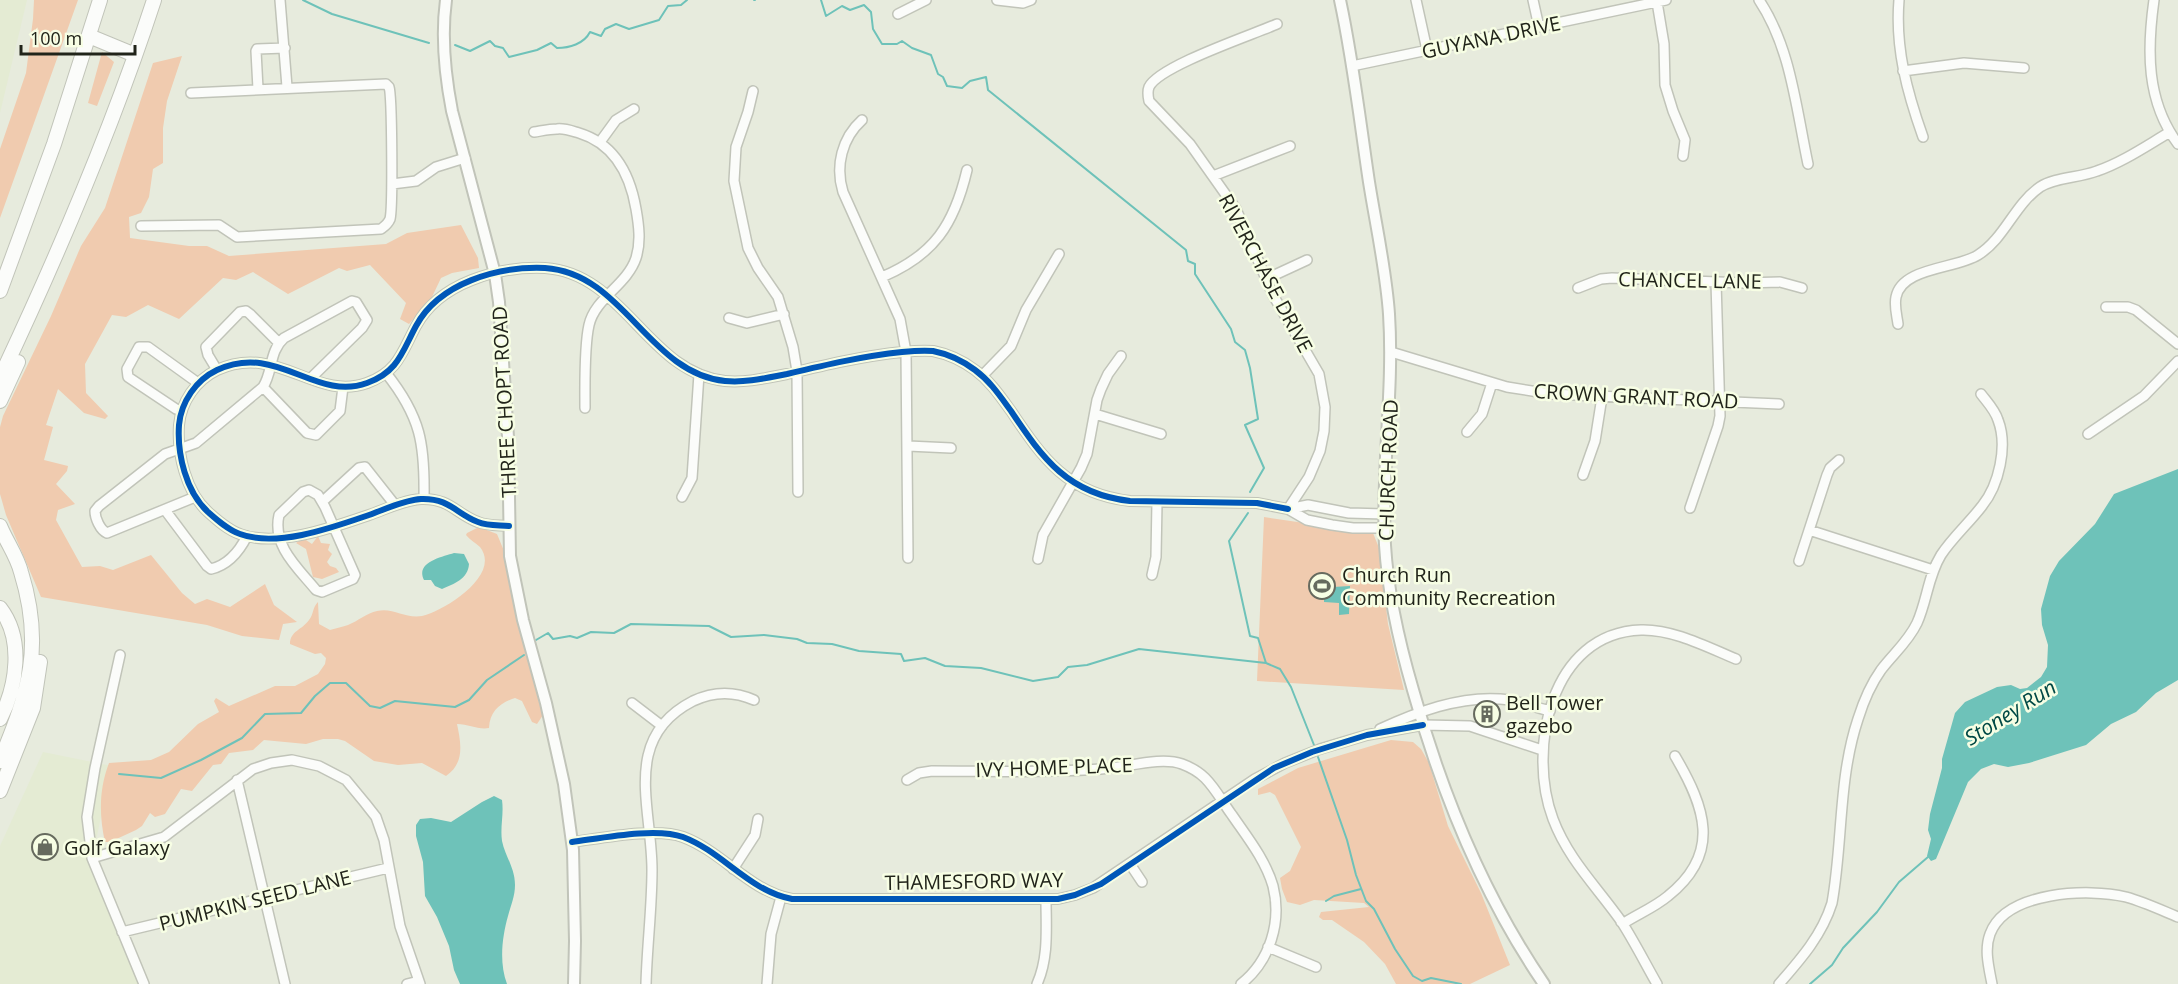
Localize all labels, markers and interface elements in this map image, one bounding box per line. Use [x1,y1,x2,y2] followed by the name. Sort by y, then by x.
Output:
[1419,9,1563,65] street label: GUYANA DRIVE
[21,18,135,56] scale bar
[30,26,82,50] text: 100 m
[1213,189,1319,357] street label: RIVERCHASE DRIVE
[1618,265,1762,295] street label: CHANCEL LANE
[486,306,522,498] street label: THREE CHOPT ROAD
[1533,377,1739,415] street label: CROWN GRANT ROAD
[1372,399,1404,541] street label: CHURCH ROAD
[1342,561,1556,611] place label: Church Run Community Recreation
[1307,571,1337,601] sports icon: Church Run Community Recreation
[1959,673,2061,751] water label: Stoney Run
[1506,689,1603,739] place label: Bell Tower gazebo
[1472,699,1502,729] building icon: Bell Tower gazebo
[975,751,1133,783] street label: IVY HOME PLACE
[30,832,60,862] shop icon: Golf Galaxy
[64,834,171,861] place label: Golf Galaxy
[156,863,354,937] street label: PUMPKIN SEED LANE
[884,866,1064,896] street label: THAMESFORD WAY

